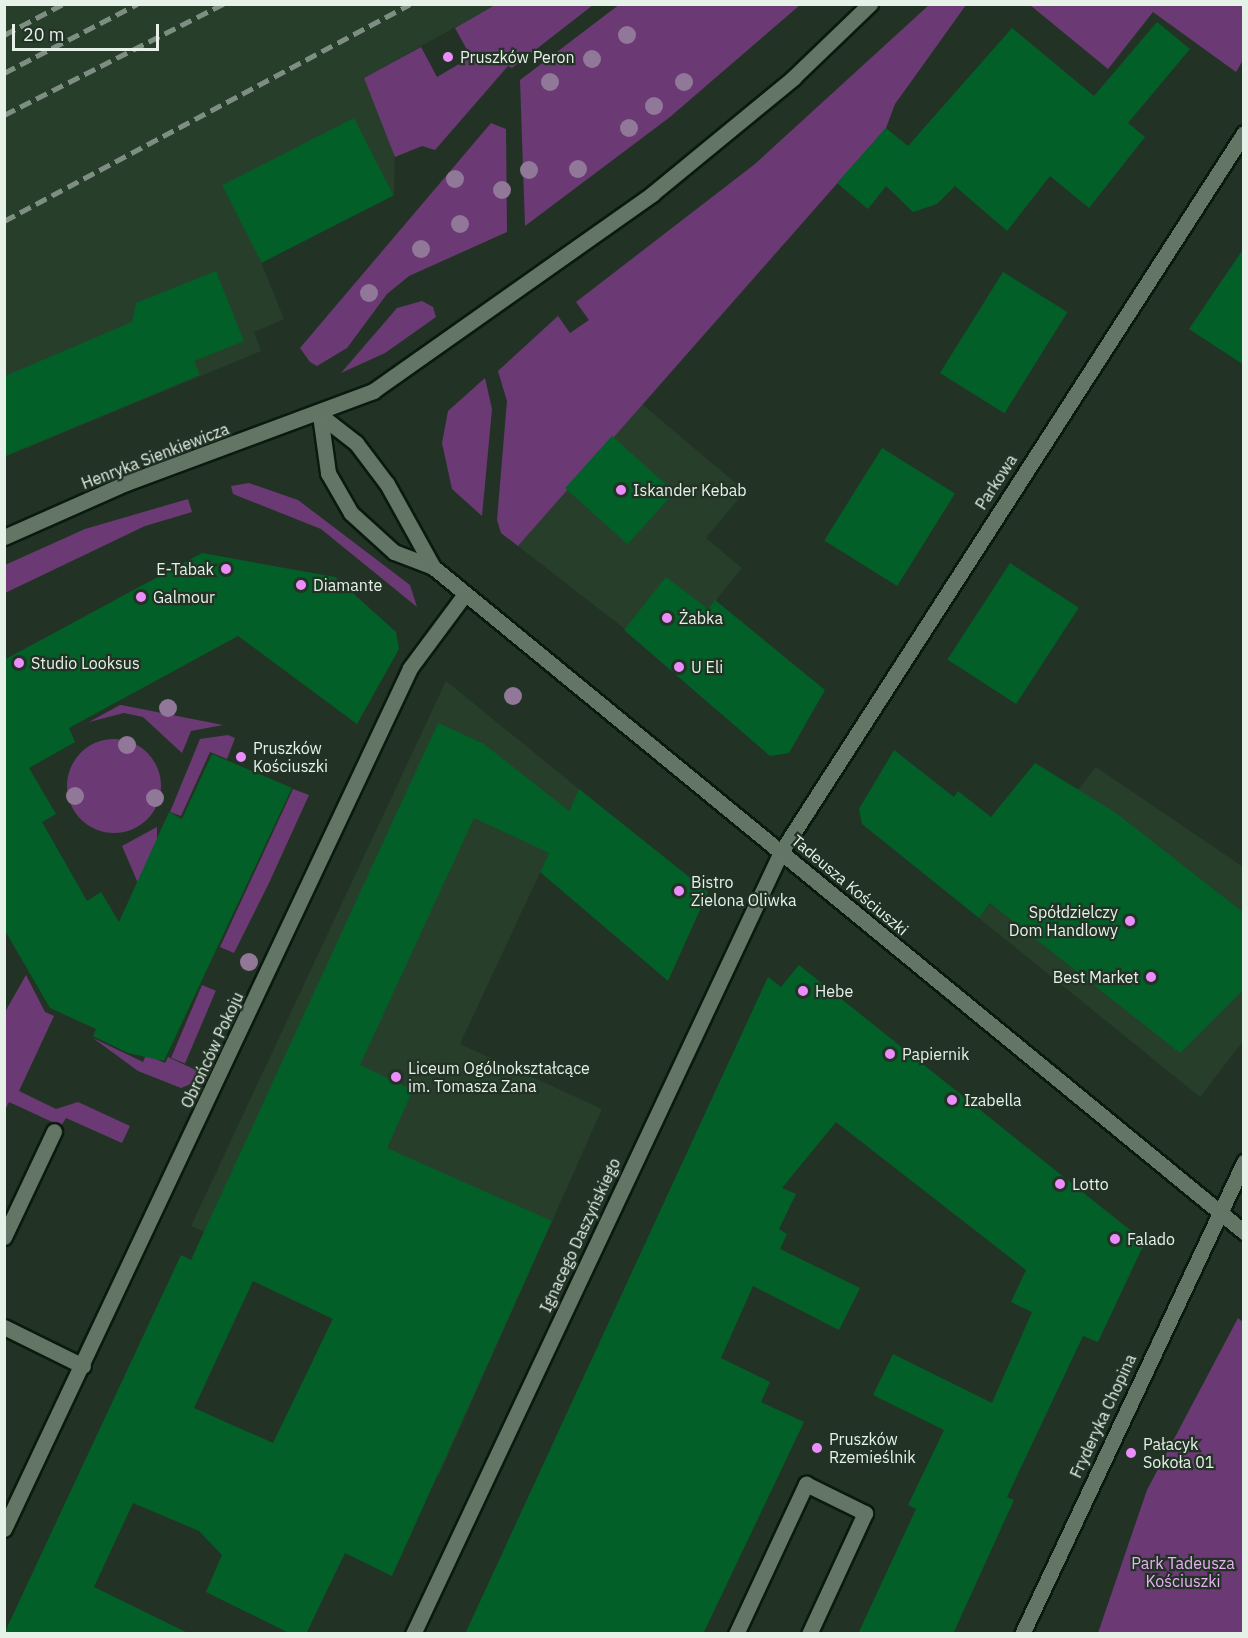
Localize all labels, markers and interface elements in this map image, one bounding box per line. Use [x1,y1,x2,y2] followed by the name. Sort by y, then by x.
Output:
[15,12,162,50] scale bar
[23,23,65,46] text: 20 m
[460,47,575,67] place label: Pruszków Peron
[441,50,455,64] marker: Pruszków Peron
[79,419,231,493] street label: Henryka Sienkiewicza
[971,451,1021,513] street label: Parkowa
[633,480,747,500] place label: Iskander Kebab
[614,483,628,497] marker: Iskander Kebab
[156,559,214,579] place label: E-Tabak
[219,562,233,576] marker: E-Tabak
[313,575,382,595] place label: Diamante
[294,578,308,592] marker: Diamante
[153,587,215,607] place label: Galmour
[134,590,148,604] marker: Galmour
[679,608,723,628] place label: Żabka
[660,611,674,625] marker: Żabka
[31,653,140,673] place label: Studio Looksus
[12,656,26,670] marker: Studio Looksus
[691,657,723,677] place label: U Eli
[672,660,686,674] marker: U Eli
[253,738,328,776] place label: Pruszków Kościuszki
[234,750,248,764] marker: Pruszków Kościuszki
[788,831,912,939] street label: Tadeusza Kościuszki
[691,872,797,910] place label: Bistro Zielona Oliwka
[672,884,686,898] marker: Bistro Zielona Oliwka
[1009,902,1118,940] place label: Spółdzielczy Dom Handlowy
[1123,914,1137,928] marker: Spółdzielczy Dom Handlowy
[1053,967,1139,987] place label: Best Market
[1144,970,1158,984] marker: Best Market
[815,981,853,1001] place label: Hebe
[796,984,810,998] marker: Hebe
[177,989,247,1111] street label: Obrońców Pokoju
[902,1044,970,1064] place label: Papiernik
[883,1047,897,1061] marker: Papiernik
[408,1058,590,1096] place label: Liceum Ogólnokształcące im. Tomasza Zana
[389,1070,403,1084] marker: Liceum Ogólnokształcące im. Tomasza Zana
[964,1090,1022,1110] place label: Izabella
[945,1093,959,1107] marker: Izabella
[536,1155,624,1315] street label: Ignacego Daszyńskiego
[1072,1174,1109,1194] place label: Lotto
[1053,1177,1067,1191] marker: Lotto
[1127,1229,1175,1249] place label: Falado
[1108,1232,1122,1246] marker: Falado
[1066,1351,1140,1481] street label: Fryderyka Chopina
[829,1429,916,1467] place label: Pruszków Rzemieślnik
[1143,1434,1214,1472] place label: Pałacyk Sokoła 01
[810,1441,824,1455] marker: Pruszków Rzemieślnik
[1124,1446,1138,1460] marker: Pałacyk Sokoła 01
[1131,1553,1235,1591] park label: Park Tadeusza Kościuszki

